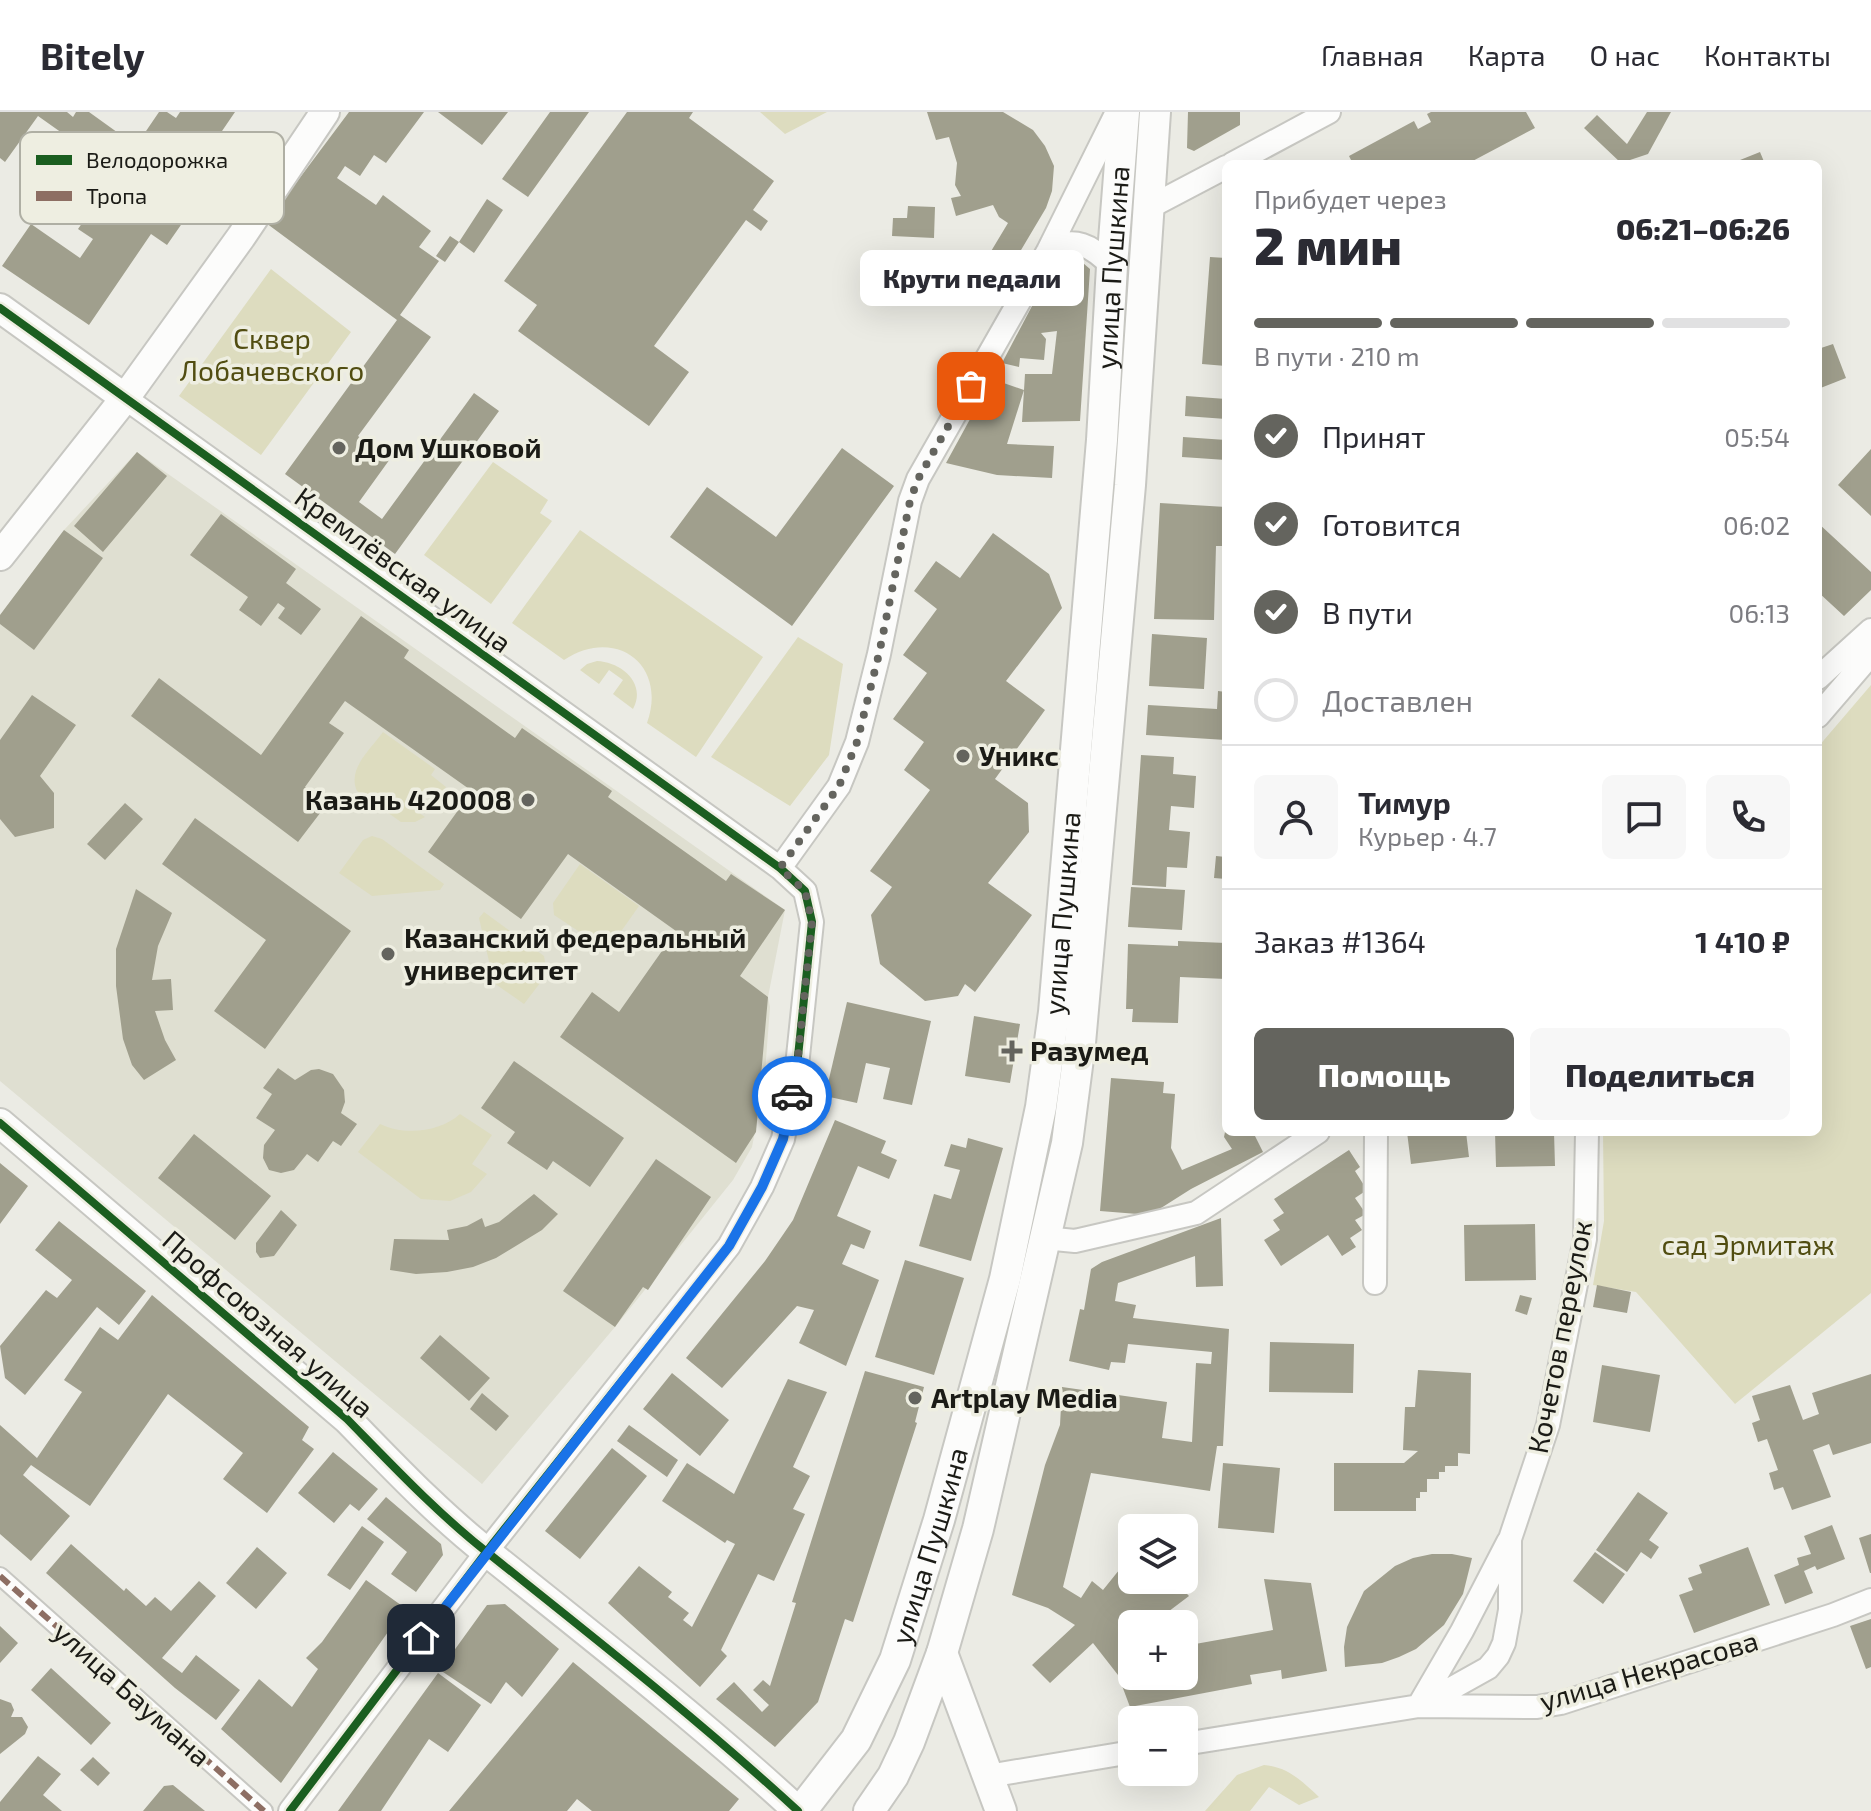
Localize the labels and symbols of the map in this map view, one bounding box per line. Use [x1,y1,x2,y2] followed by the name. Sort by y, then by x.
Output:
[20,132,284,224] legend
[86,146,228,172] text: Велодорожка
[1088,164,1136,370] street label: улица Пушкина
[86,182,147,208] text: Тропа
[859,250,1083,306] callout: Крути педали
[180,321,364,387] park label: Сквер Лобачевского
[937,352,1005,420] pin
[355,430,541,464] place label: Дом Ушковой
[330,439,348,457] marker: Дом Ушковой
[289,479,519,659] street label: Кремлёвская улица
[979,738,1059,772] place label: Уникс
[954,747,972,765] marker: Уникс
[305,782,512,816] place label: Казань 420008
[519,791,537,809] marker: Казань 420008
[1036,810,1087,1016] street label: улица Пушкина
[404,920,746,986] place label: Казанский федеральный университет
[379,945,397,963] marker: Казанский федеральный университет
[1030,1033,1149,1067] place label: Разумед
[1001,1040,1023,1062] marker: Разумед
[752,1056,832,1136] courier
[1520,1217,1598,1456] street label: Кочетов переулок
[156,1222,381,1424] street label: Профсоюзная улица
[1661,1227,1835,1261] park label: сад Эрмитаж
[931,1380,1118,1414] place label: Artplay Media
[906,1389,924,1407] marker: Artplay Media
[883,1443,974,1648] street label: улица Пушкина
[387,1604,455,1672] pin
[47,1614,218,1773] street label: улица Баумана
[1536,1623,1762,1717] street label: улица Некрасова

